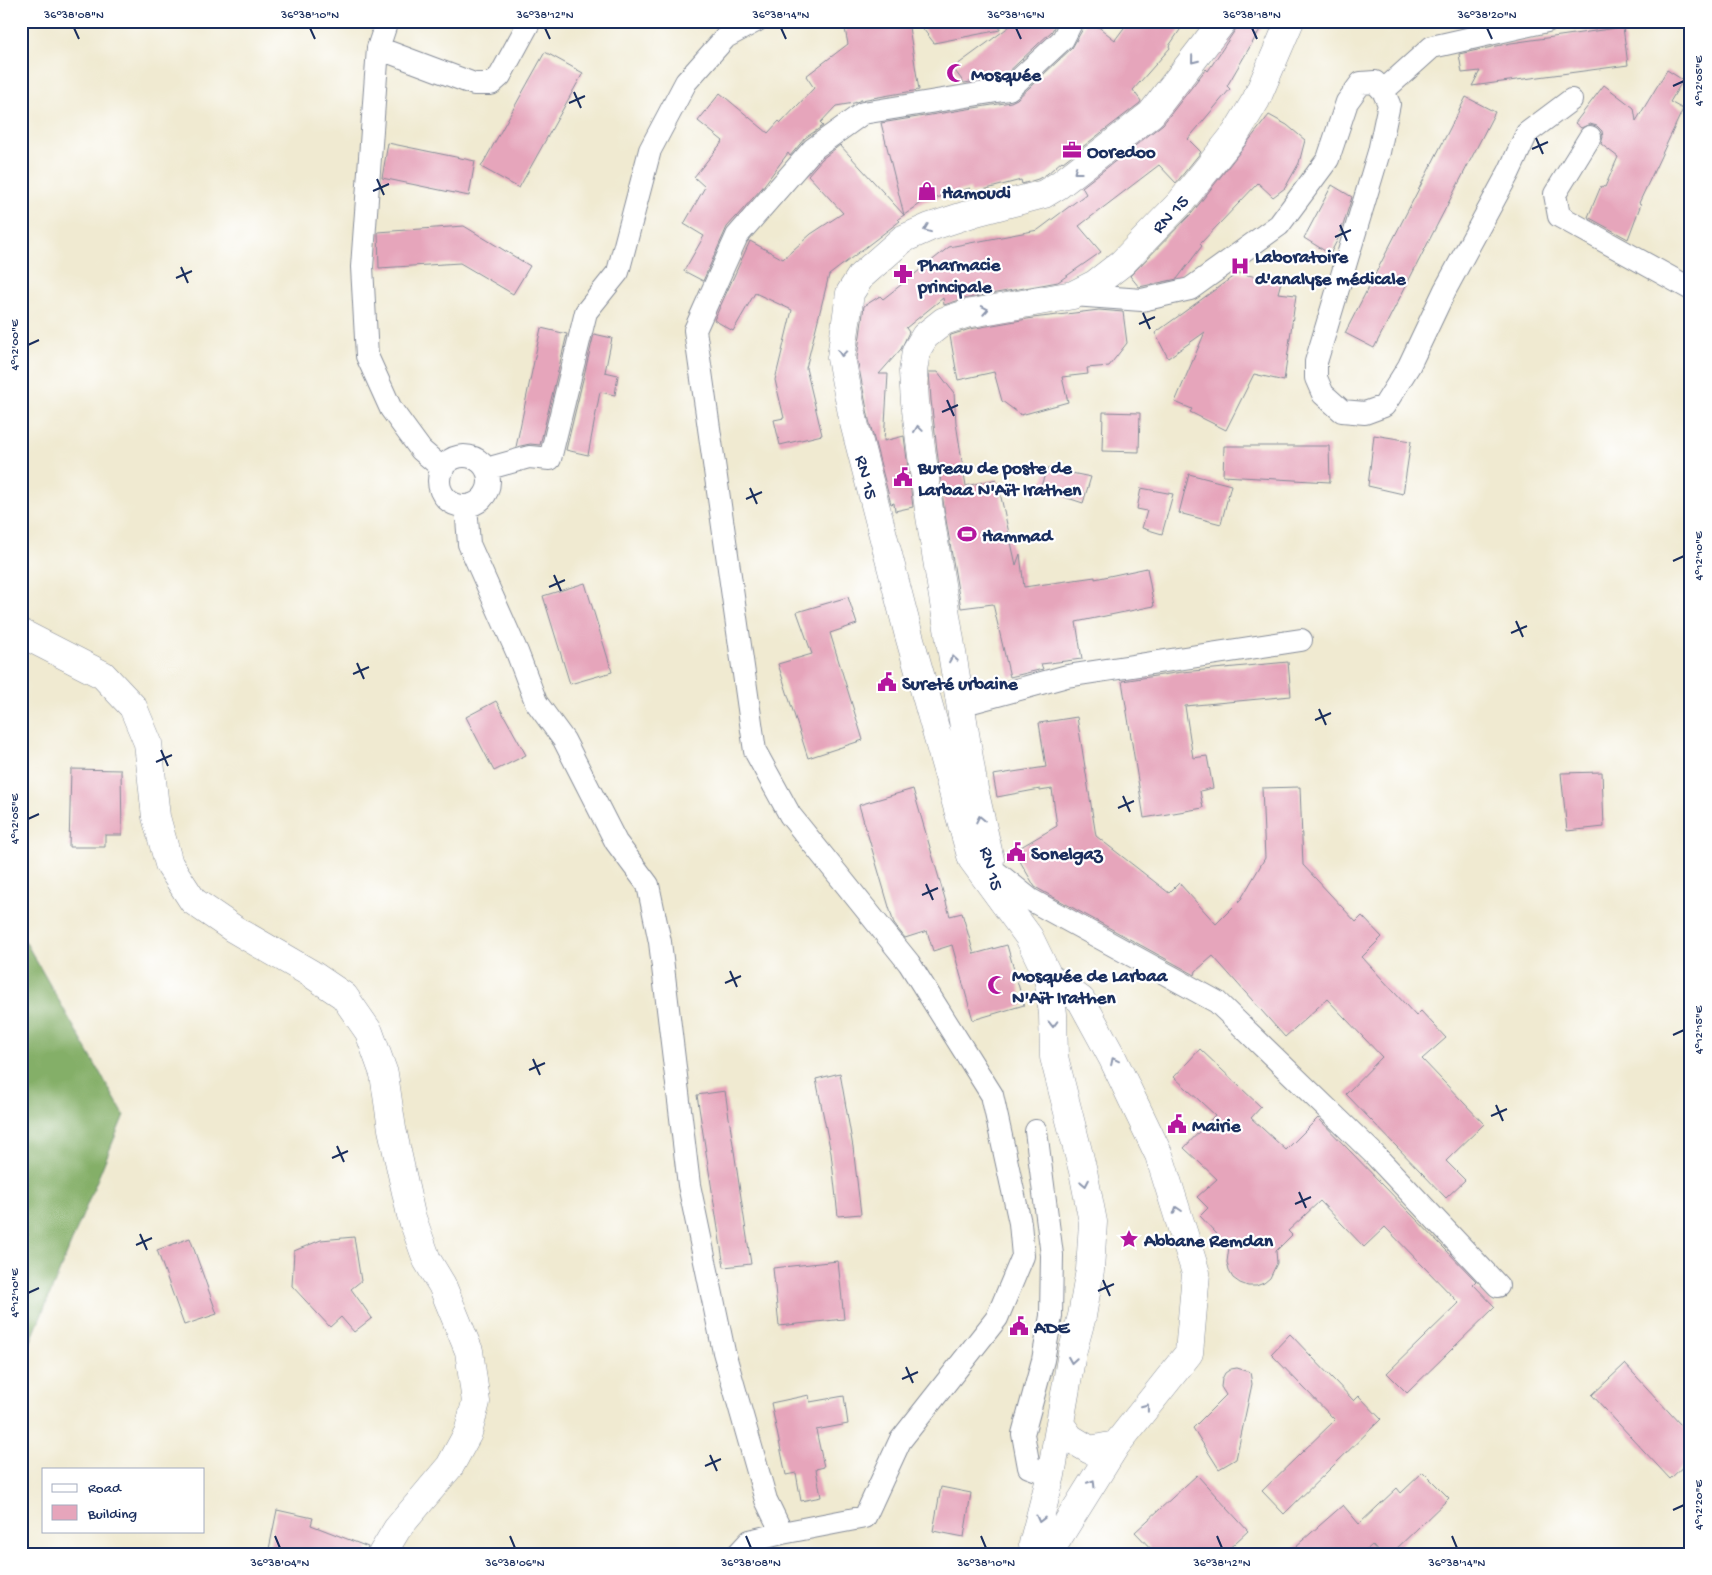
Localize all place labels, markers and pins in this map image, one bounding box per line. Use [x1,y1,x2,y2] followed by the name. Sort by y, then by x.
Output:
[945,62,967,84] mosque icon: Mosquée
[971,65,1042,88] place label: Mosquée
[1061,139,1083,161] office icon: Ooredoo
[1087,142,1156,165] place label: Ooredoo
[916,180,938,202] shop icon: Hamoudi
[942,183,1011,206] place label: Hamoudi
[1255,247,1407,292] place label: Laboratoire d'analyse médicale
[917,255,1002,300] place label: Pharmacie principale
[1229,255,1251,277] hospital icon: Laboratoire d'analyse médicale
[892,263,914,285] pharmacy icon: Pharmacie principale
[917,458,1082,503] place label: Bureau de poste de Larbaa N'Aït Irathen
[892,466,914,488] public building icon: Bureau de poste de Larbaa N'Aït Irathen
[956,523,978,545] sports icon: Hammad
[982,526,1054,549] place label: Hammad
[876,671,898,693] public building icon: Sureté urbaine
[902,674,1019,697] place label: Sureté urbaine
[1005,841,1027,863] public building icon: Sonelgaz
[1031,844,1104,867] place label: Sonelgaz
[1012,966,1169,1011] place label: Mosquée de Larbaa N'Aït Irathen
[986,974,1008,996] mosque icon: Mosquée de Larbaa N'Aït Irathen
[1166,1113,1188,1135] public building icon: Mairie
[1192,1116,1242,1139] place label: Mairie
[1118,1228,1140,1250] place icon: Abbane Remdan
[1143,1231,1274,1254] place label: Abbane Remdan
[1008,1315,1030,1337] public building icon: ADE
[1033,1318,1071,1341] place label: ADE

